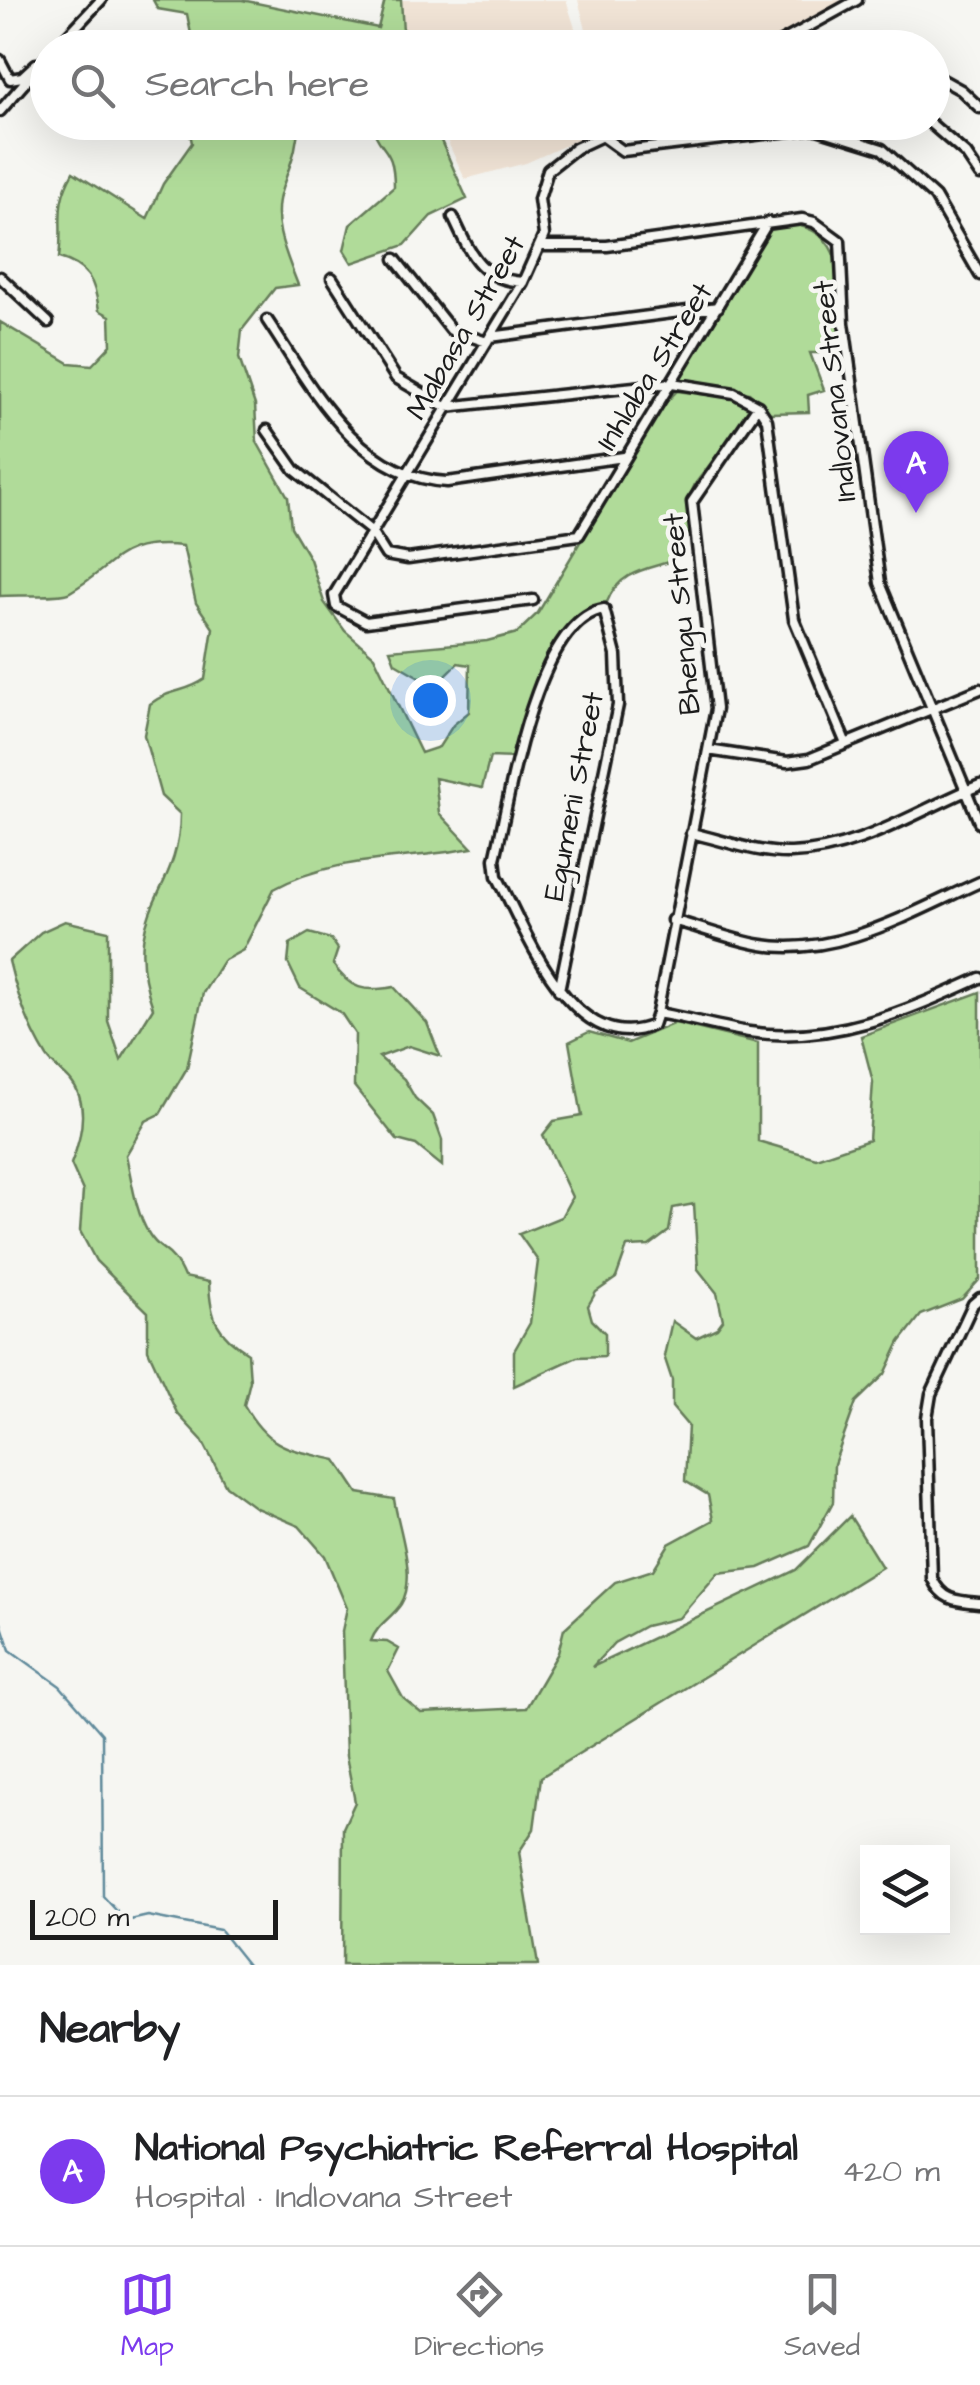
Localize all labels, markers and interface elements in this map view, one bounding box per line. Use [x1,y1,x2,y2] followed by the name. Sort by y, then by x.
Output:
[30,30,950,140] search box
[65,58,120,113] icon: search
[145,59,369,111] text: Search here
[396,227,536,428] street label: Mabasa Street
[586,274,723,459] street label: Inhlaba Street
[802,278,867,504] street label: Indlovana Street
[884,430,948,513] pin: A
[652,511,713,717] street label: Bhengu Street
[405,675,456,726] your location
[533,688,616,905] street label: Egumeni Street
[860,1845,950,1935] map controls
[860,1845,950,1935] button: layers
[30,1895,278,1940] scale bar
[45,1898,129,1937] text: 200 m
[40,2001,180,2059] text: Nearby
[135,2123,798,2175] text: National Psychiatric Referral Hospital
[62,2149,83,2194] text: A
[842,2149,940,2194] text: 420 m
[135,2175,512,2220] text: Hospital · Indlovana Street
[120,2267,175,2366] tab: Map
[414,2267,544,2366] tab: Directions
[784,2267,860,2366] tab: Saved

